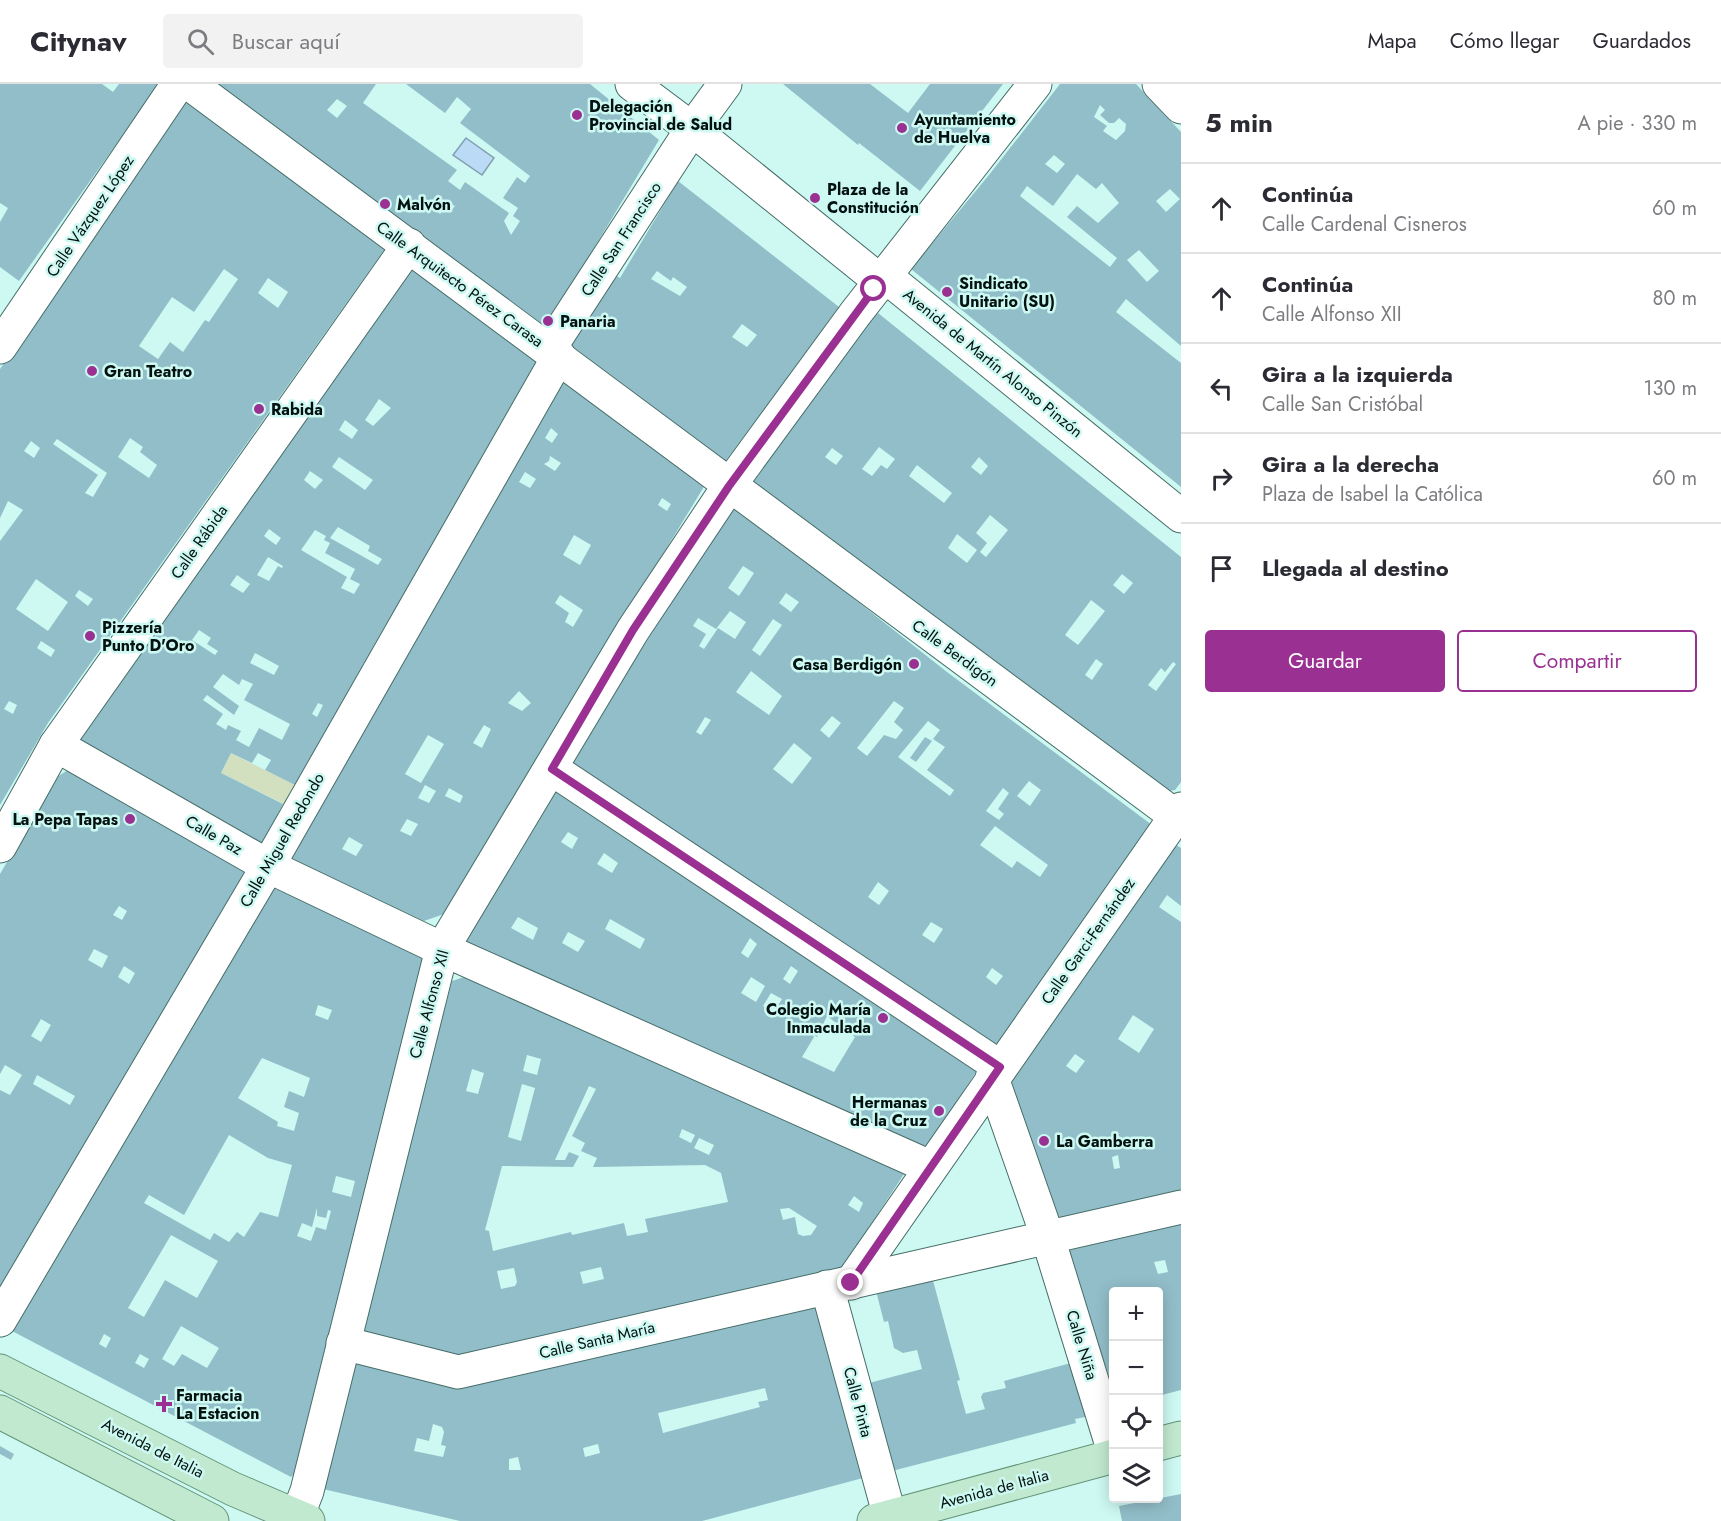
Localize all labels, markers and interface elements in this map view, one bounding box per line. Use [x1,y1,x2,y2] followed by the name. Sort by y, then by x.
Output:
[163,14,583,68] search box
[30,21,127,62] text: Citynav
[184,25,217,58] icon: search
[232,25,340,57] text: Buscar aquí
[1367,26,1417,56] text: Mapa
[1450,26,1559,56] text: Cómo llegar
[1592,26,1691,56] text: Guardados
[589,95,732,136] place label: Delegación Provincial de Salud
[1205,104,1273,142] text: 5 min
[570,108,584,122] marker: Delegación Provincial de Salud
[913,108,1016,149] place label: Ayuntamiento de Huelva
[1577,109,1697,138] text: A pie · 330 m
[895,121,909,135] marker: Ayuntamiento de Huelva
[41,150,140,282] street label: Calle Vázquez López
[575,177,667,301] street label: Calle San Francisco
[827,178,919,219] place label: Plaza de la Constitución
[1262,178,1353,210] text: Continúa
[808,191,822,205] marker: Plaza de la Constitución
[1205,192,1238,225] icon: ahead
[397,193,451,216] place label: Malvón
[1652,194,1697,223] text: 60 m
[378,197,392,211] marker: Malvón
[1262,210,1467,239] text: Calle Cardenal Cisneros
[372,215,548,353] street label: Calle Arquitecto Pérez Carasa
[1262,268,1353,300] text: Continúa
[959,272,1055,313] place label: Sindicato Unitario (SU)
[860,275,886,301] route start
[1205,282,1238,315] icon: ahead
[898,283,1088,443] street label: Avenida de Martín Alonso Pinzón
[1652,284,1697,313] text: 80 m
[940,285,954,299] marker: Sindicato Unitario (SU)
[1262,300,1402,329] text: Calle Alfonso XII
[560,310,616,333] place label: Panaria
[541,314,555,328] marker: Panaria
[1262,358,1453,390] text: Gira a la izquierda
[104,360,192,383] place label: Gran Teatro
[85,364,99,378] marker: Gran Teatro
[1205,372,1238,405] icon: left
[1643,374,1697,403] text: 130 m
[1262,390,1423,419] text: Calle San Cristóbal
[271,398,323,421] place label: Rabida
[252,402,266,416] marker: Rabida
[1262,448,1439,480] text: Gira a la derecha
[1205,462,1238,495] icon: right
[1652,464,1697,493] text: 60 m
[1262,480,1483,509] text: Plaza de Isabel la Católica
[165,500,233,584] street label: Calle Rábida
[1205,552,1238,585] icon: arrive
[1262,552,1449,584] text: Llegada al destino
[907,614,1003,692] street label: Calle Berdigón
[102,616,194,657] place label: Pizzería Punto D'Oro
[83,629,97,643] marker: Pizzería Punto D'Oro
[1205,630,1445,692] button: Guardar
[1457,630,1697,692] button: Compartir
[792,653,902,676] place label: Casa Berdigón
[907,657,921,671] marker: Casa Berdigón
[234,768,330,911] street label: Calle Miguel Redondo
[12,808,118,831] place label: La Pepa Tapas
[181,809,247,861] street label: Calle Paz
[123,812,137,826] marker: La Pepa Tapas
[1036,873,1141,1009] street label: Calle Garci-Fernández
[403,947,455,1061] street label: Calle Alfonso XII
[766,998,871,1039] place label: Colegio María Inmaculada
[876,1011,890,1025] marker: Colegio María Inmaculada
[850,1091,928,1132] place label: Hermanas de la Cruz
[932,1104,946,1118] marker: Hermanas de la Cruz
[1056,1130,1153,1153] place label: La Gamberra
[1037,1134,1051,1148] marker: La Gamberra
[837,1269,863,1295] route end
[1109,1287,1163,1503] map controls
[1109,1287,1163,1341] button: +
[1061,1307,1103,1383] street label: Calle Niña
[537,1315,657,1365] street label: Calle Santa María
[1109,1341,1163,1395] button: −
[838,1364,878,1440] street label: Calle Pinta
[176,1384,260,1425] place label: Farmacia La Estacion
[1109,1395,1163,1449] button: locate
[157,1397,171,1411] marker: Farmacia La Estacion
[98,1412,208,1484] street label: Avenida de Italia
[1109,1449,1163,1503] button: layers
[937,1463,1051,1515] street label: Avenida de Italia

